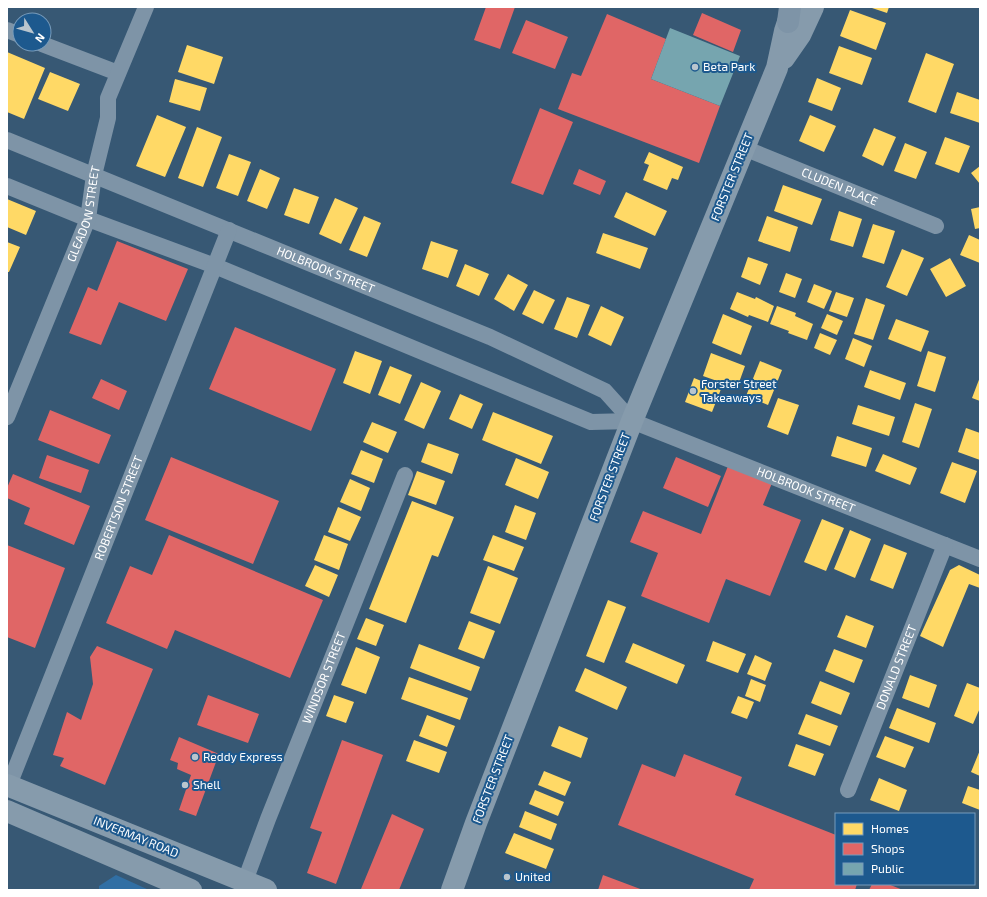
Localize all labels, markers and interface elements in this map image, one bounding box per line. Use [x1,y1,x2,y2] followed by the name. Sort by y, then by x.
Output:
[12,12,52,52] north arrow
[33,31,48,45] text: N
[703,59,755,73] place label: Beta Park
[690,62,700,72] marker: Beta Park
[707,130,755,223] street label: FORSTER STREET
[63,164,102,264] street label: GLEADOW STREET
[800,164,880,208] street label: CLUDEN PLACE
[275,243,377,295] street label: HOLBROOK STREET
[701,376,777,404] place label: Forster Street Takeaways
[688,386,698,396] marker: Forster Street Takeaways
[586,430,632,523] street label: FORSTER STREET
[91,453,145,562] street label: ROBERTSON STREET
[755,463,857,515] street label: HOLBROOK STREET
[873,622,919,711] street label: DONALD STREET
[299,630,348,725] street label: WINDSOR STREET
[469,732,515,825] street label: FORSTER STREET
[203,749,283,763] place label: Reddy Express
[190,752,200,762] marker: Reddy Express
[193,777,221,791] place label: Shell
[180,780,190,790] marker: Shell
[92,813,181,860] street label: INVERMAY ROAD
[835,813,975,885] legend
[871,821,909,835] text: Homes
[871,841,905,855] text: Shops
[871,861,904,875] text: Public
[515,869,551,883] place label: United
[502,872,512,882] marker: United

